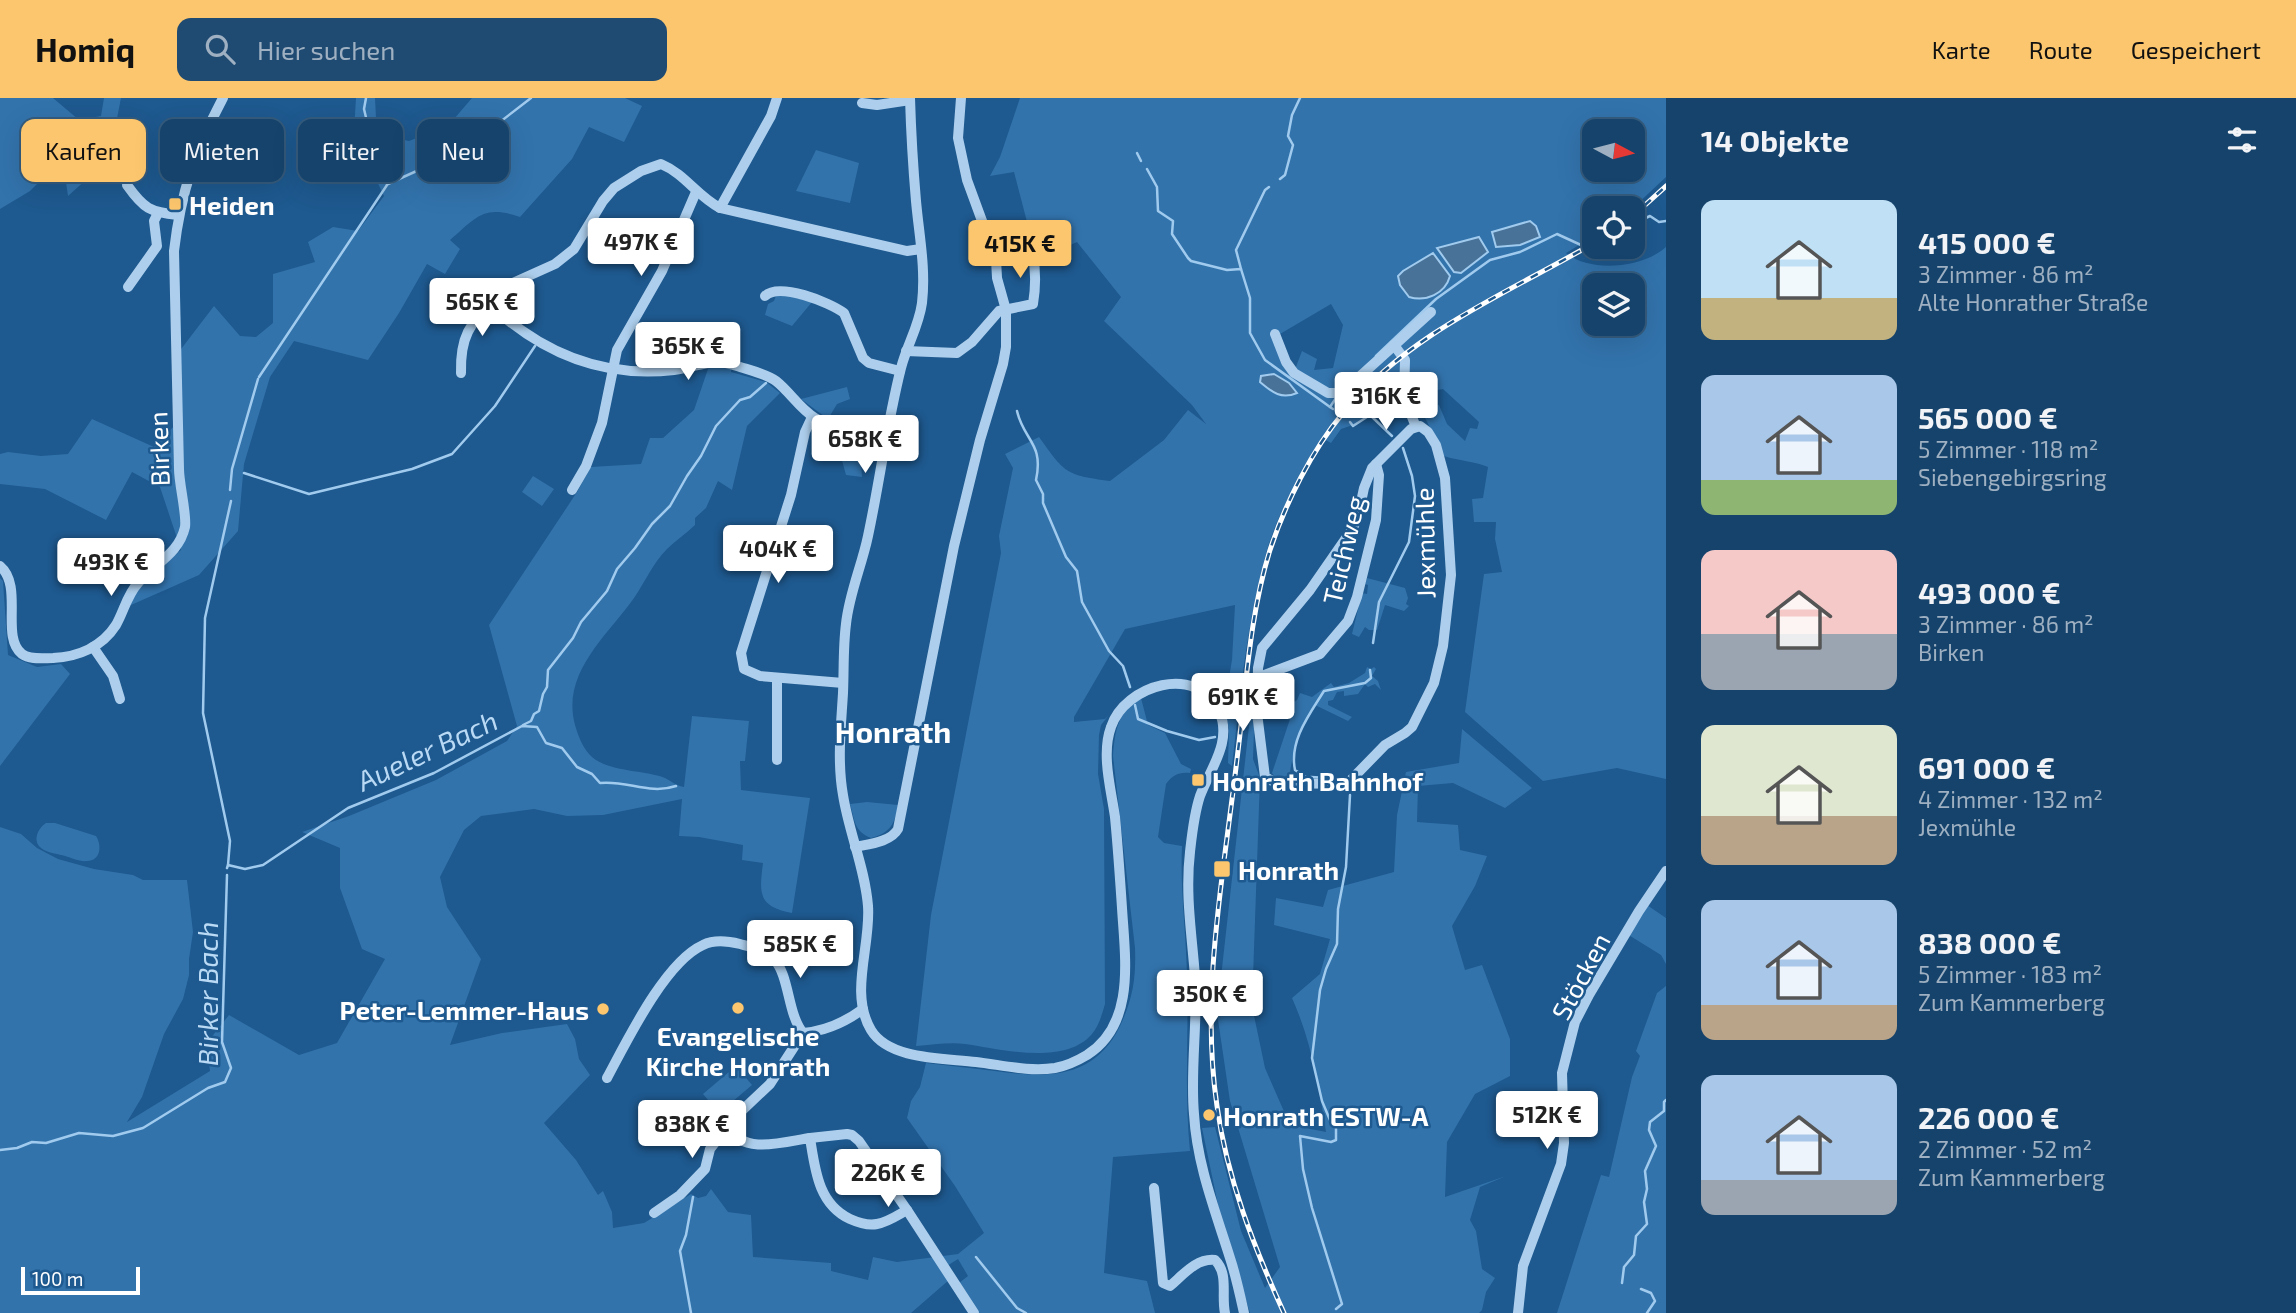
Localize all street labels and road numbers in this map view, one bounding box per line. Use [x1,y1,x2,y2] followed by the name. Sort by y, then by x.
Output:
[141,411,175,487] street label: Birken
[1408,487,1440,599] street label: Jexmühle
[1315,493,1371,607] street label: Teichweg
[1544,927,1616,1025] street label: Stöcken

